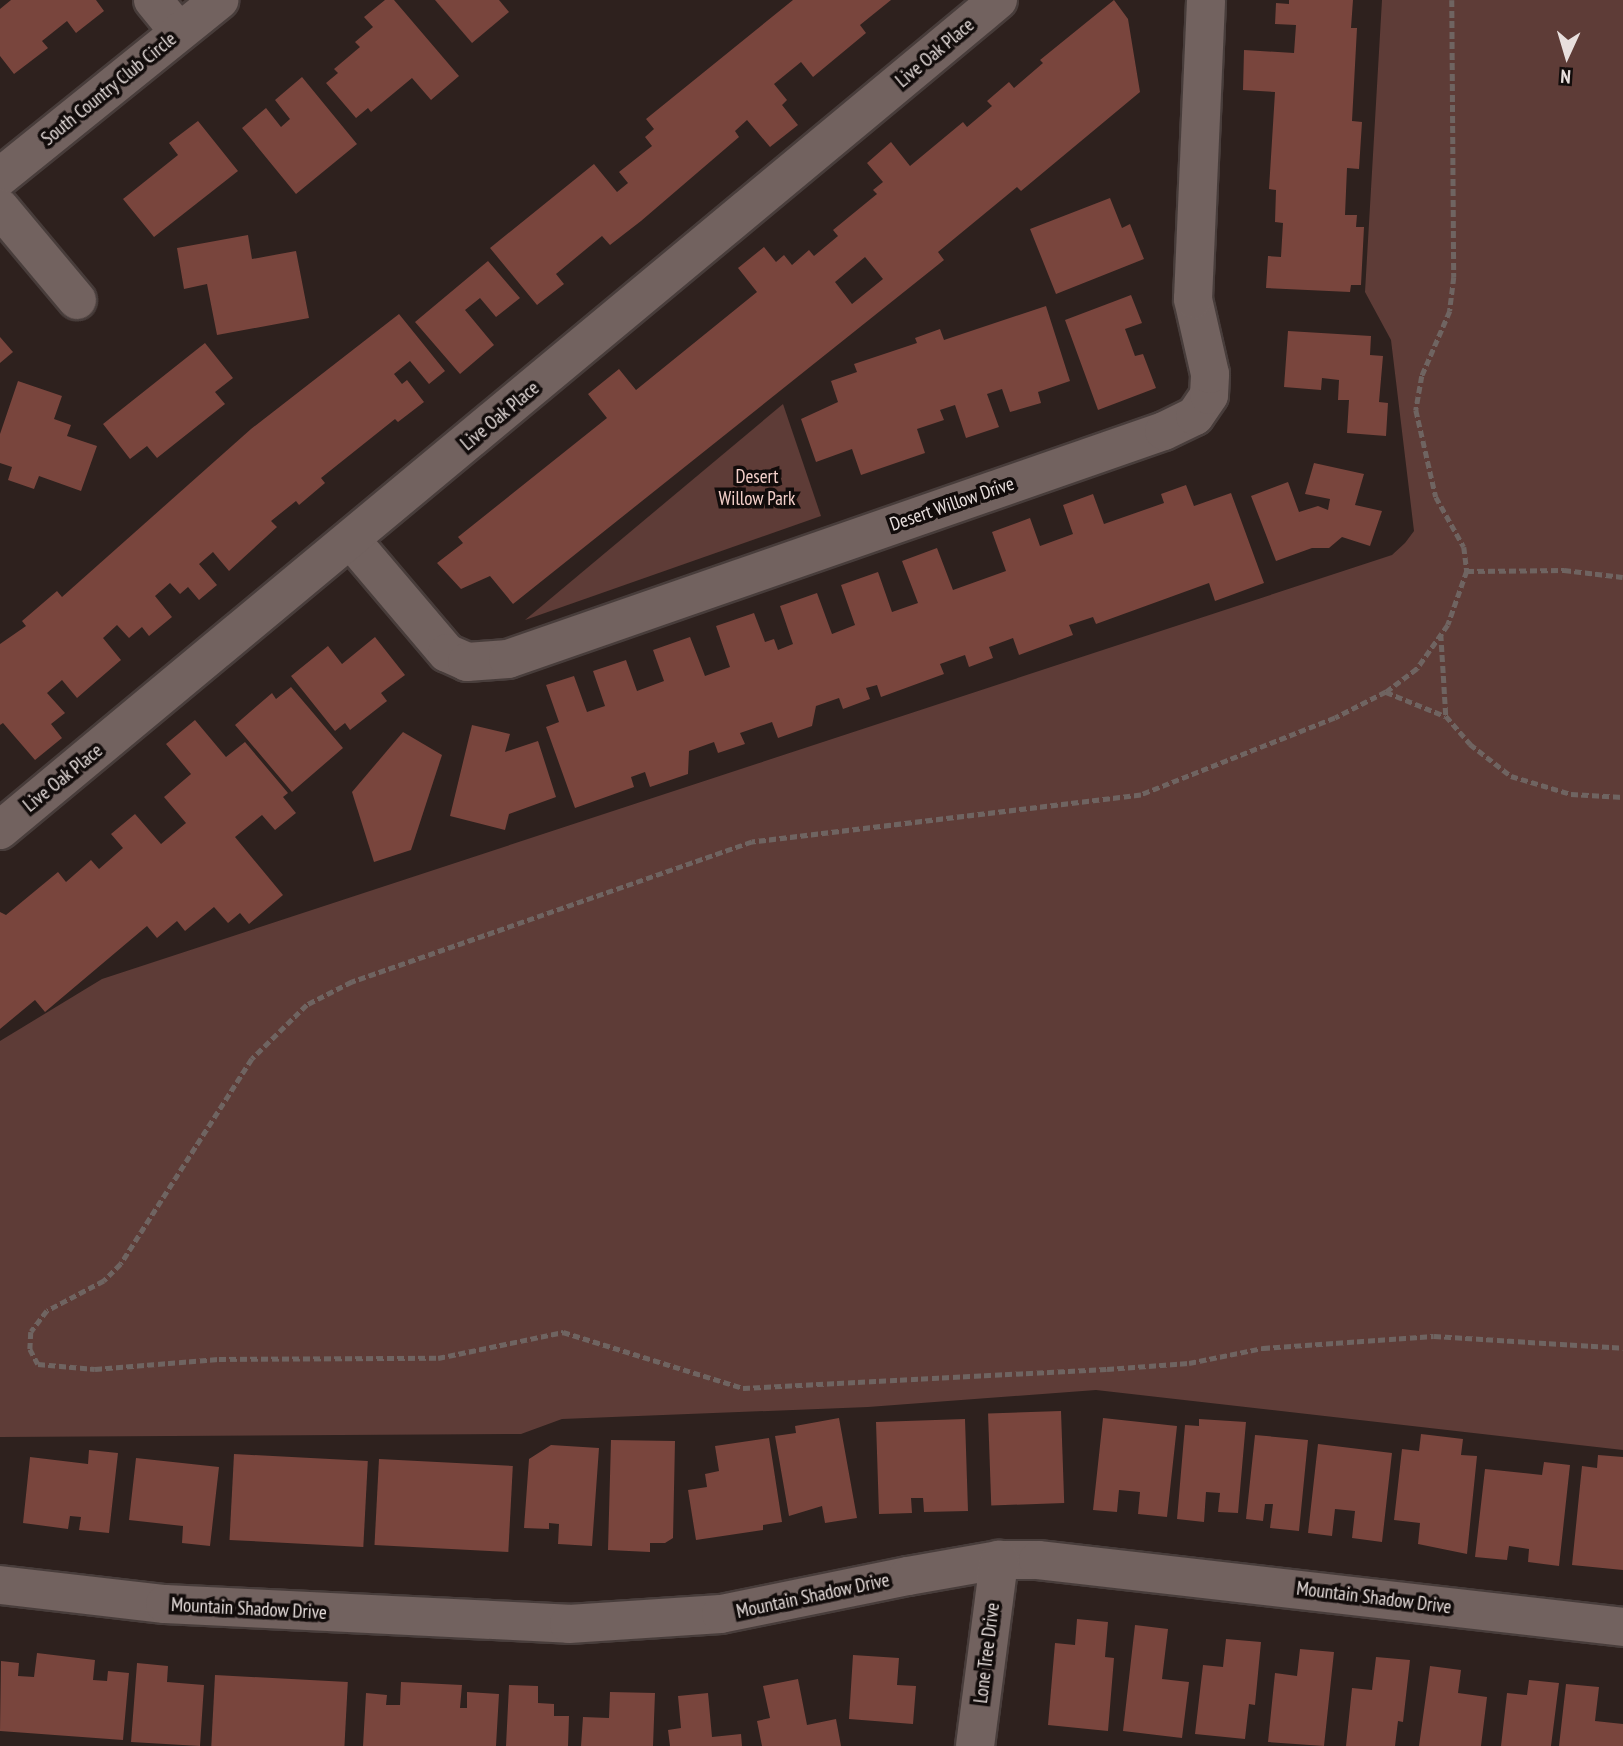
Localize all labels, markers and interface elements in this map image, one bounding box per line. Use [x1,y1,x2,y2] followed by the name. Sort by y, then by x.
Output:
[891,14,979,92] street label: Live Oak Place
[1532,21,1602,91] north arrow
[37,27,181,151] street label: South Country Club Circle
[1560,65,1572,89] text: N
[456,377,544,455] street label: Live Oak Place
[718,466,796,510] park label: Desert Willow Park
[887,472,1017,536] street label: Desert Willow Drive
[19,739,107,817] street label: Live Oak Place
[734,1569,892,1623] street label: Mountain Shadow Drive
[1295,1577,1453,1619] street label: Mountain Shadow Drive
[170,1594,328,1624] street label: Mountain Shadow Drive
[969,1601,1005,1705] street label: Lone Tree Drive

